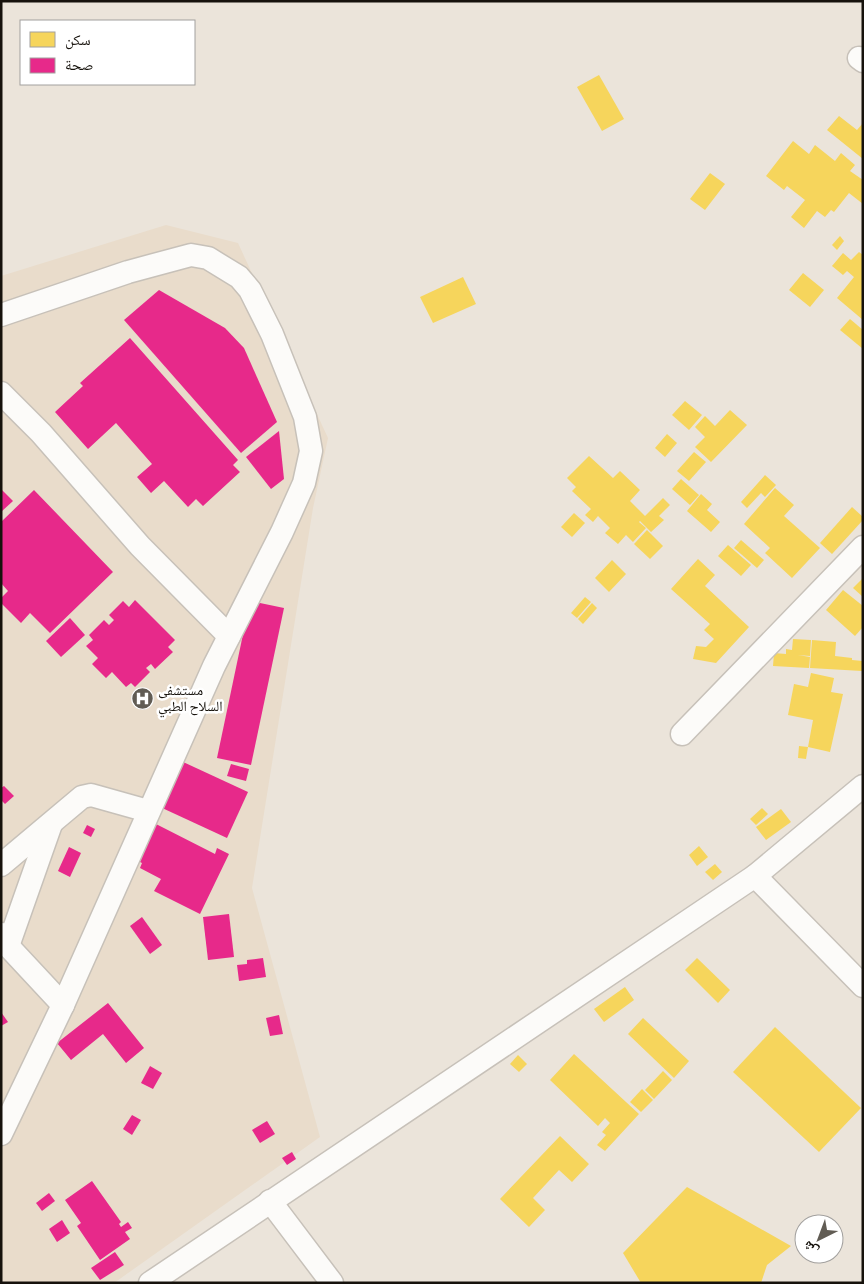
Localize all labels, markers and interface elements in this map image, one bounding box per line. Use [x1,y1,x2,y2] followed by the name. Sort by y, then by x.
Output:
[20,20,195,85] legend
[65,30,91,50] text: سكن
[65,55,94,73] text: صحة
[158,681,223,718] place label: مستشفى السلاح الطبي
[130,686,154,710] hospital icon: مستشفى السلاح الطبي
[794,1214,844,1264] north arrow
[799,1237,822,1260] text: ش

